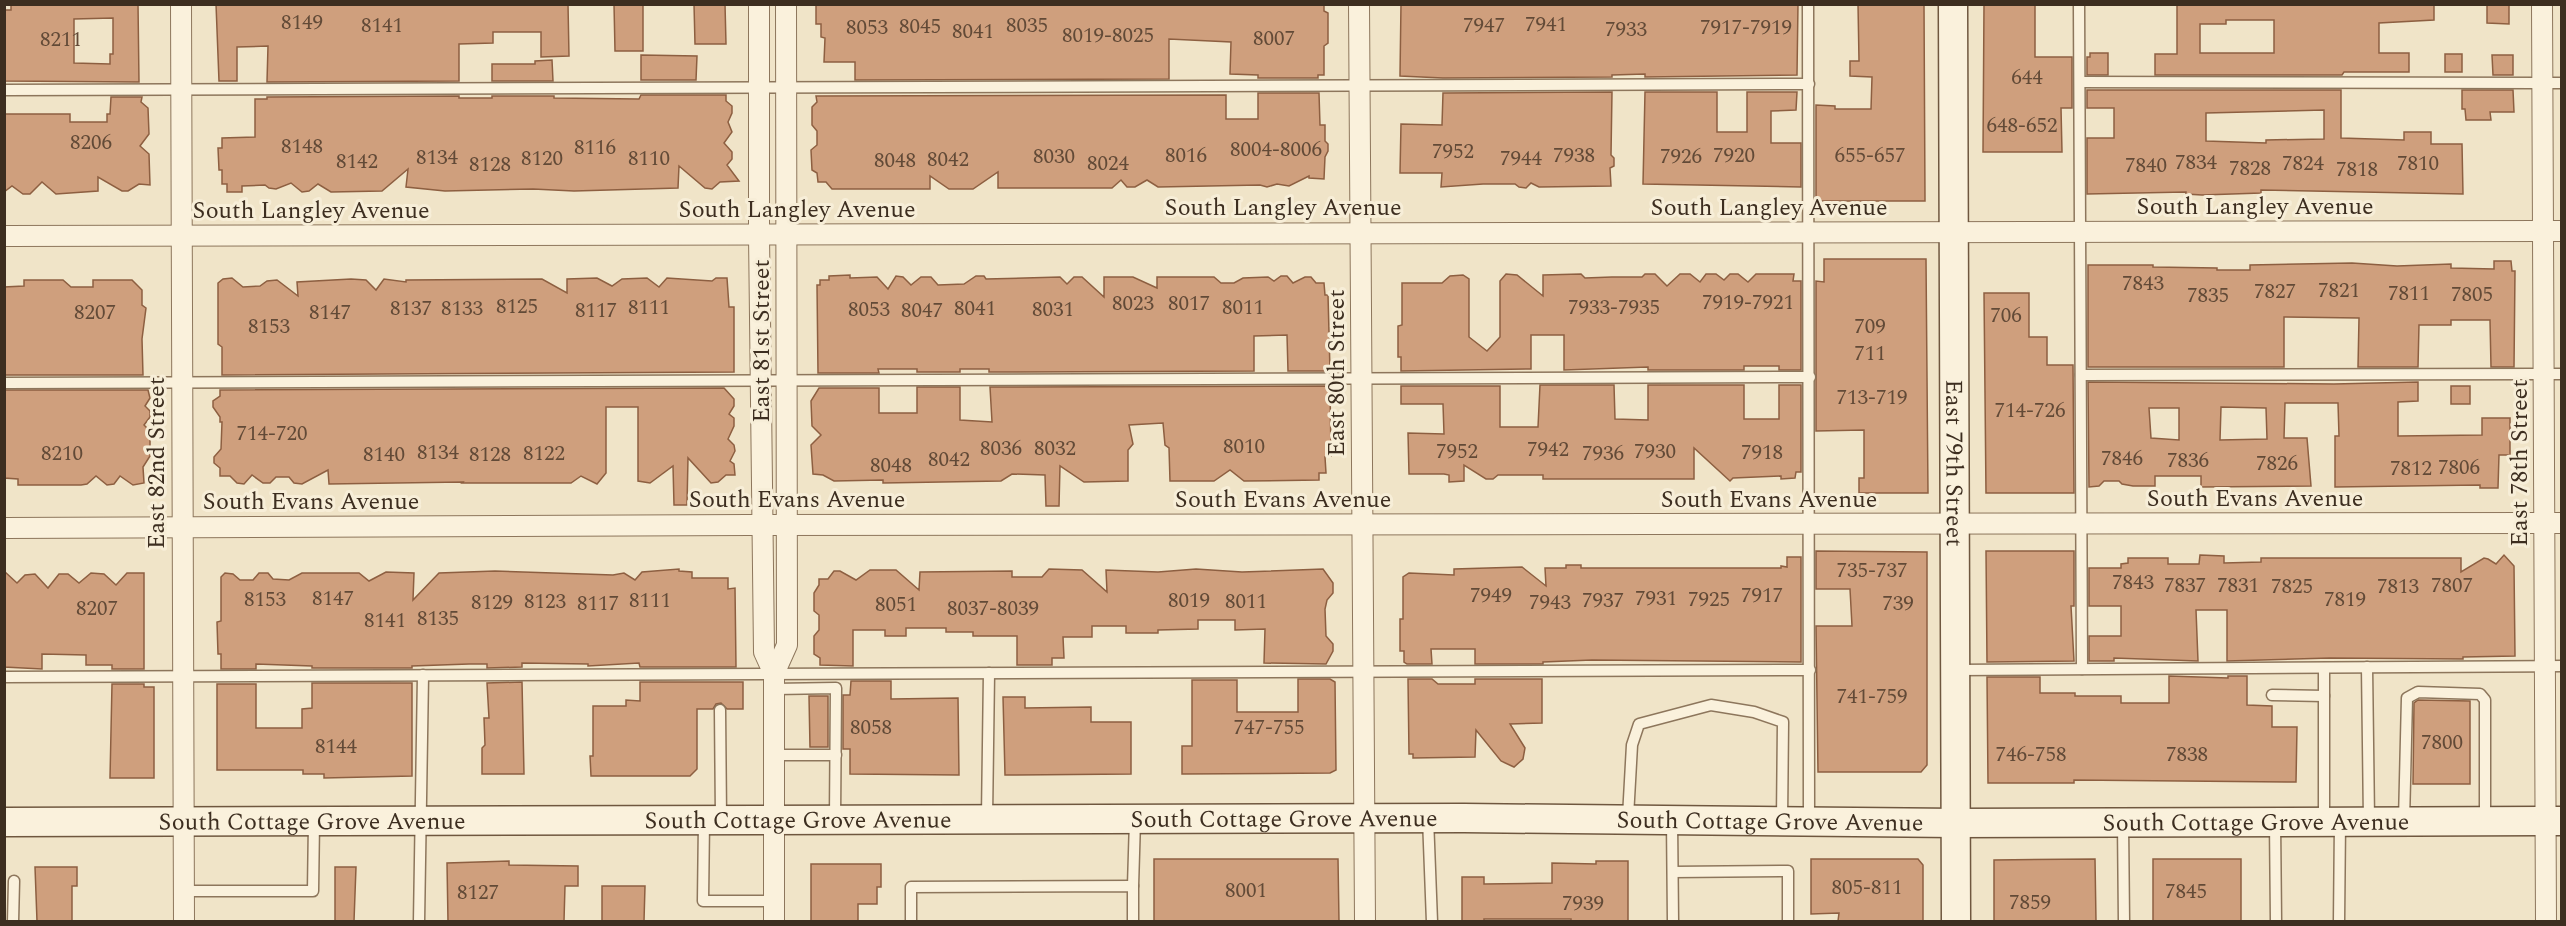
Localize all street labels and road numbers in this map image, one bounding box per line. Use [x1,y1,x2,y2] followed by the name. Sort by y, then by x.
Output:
[2136,189,2374,225] street label: South Langley Avenue
[1164,190,1402,226] street label: South Langley Avenue
[1650,190,1888,226] street label: South Langley Avenue
[678,192,916,228] street label: South Langley Avenue
[192,193,430,229] street label: South Langley Avenue
[744,259,780,423] street label: East 81st Street
[1319,289,1355,457] street label: East 80th Street
[139,377,175,549] street label: East 82nd Street
[1935,379,1972,547] street label: East 79th Street
[2502,379,2538,547] street label: East 78th Street
[2147,481,2363,517] street label: South Evans Avenue
[689,482,905,518] street label: South Evans Avenue
[1175,482,1391,518] street label: South Evans Avenue
[1661,482,1877,518] street label: South Evans Avenue
[203,484,419,520] street label: South Evans Avenue
[1130,801,1438,838] street label: South Cottage Grove Avenue
[644,802,952,839] street label: South Cottage Grove Avenue
[1616,803,1924,842] street label: South Cottage Grove Avenue
[158,804,466,841] street label: South Cottage Grove Avenue
[2102,805,2410,842] street label: South Cottage Grove Avenue

